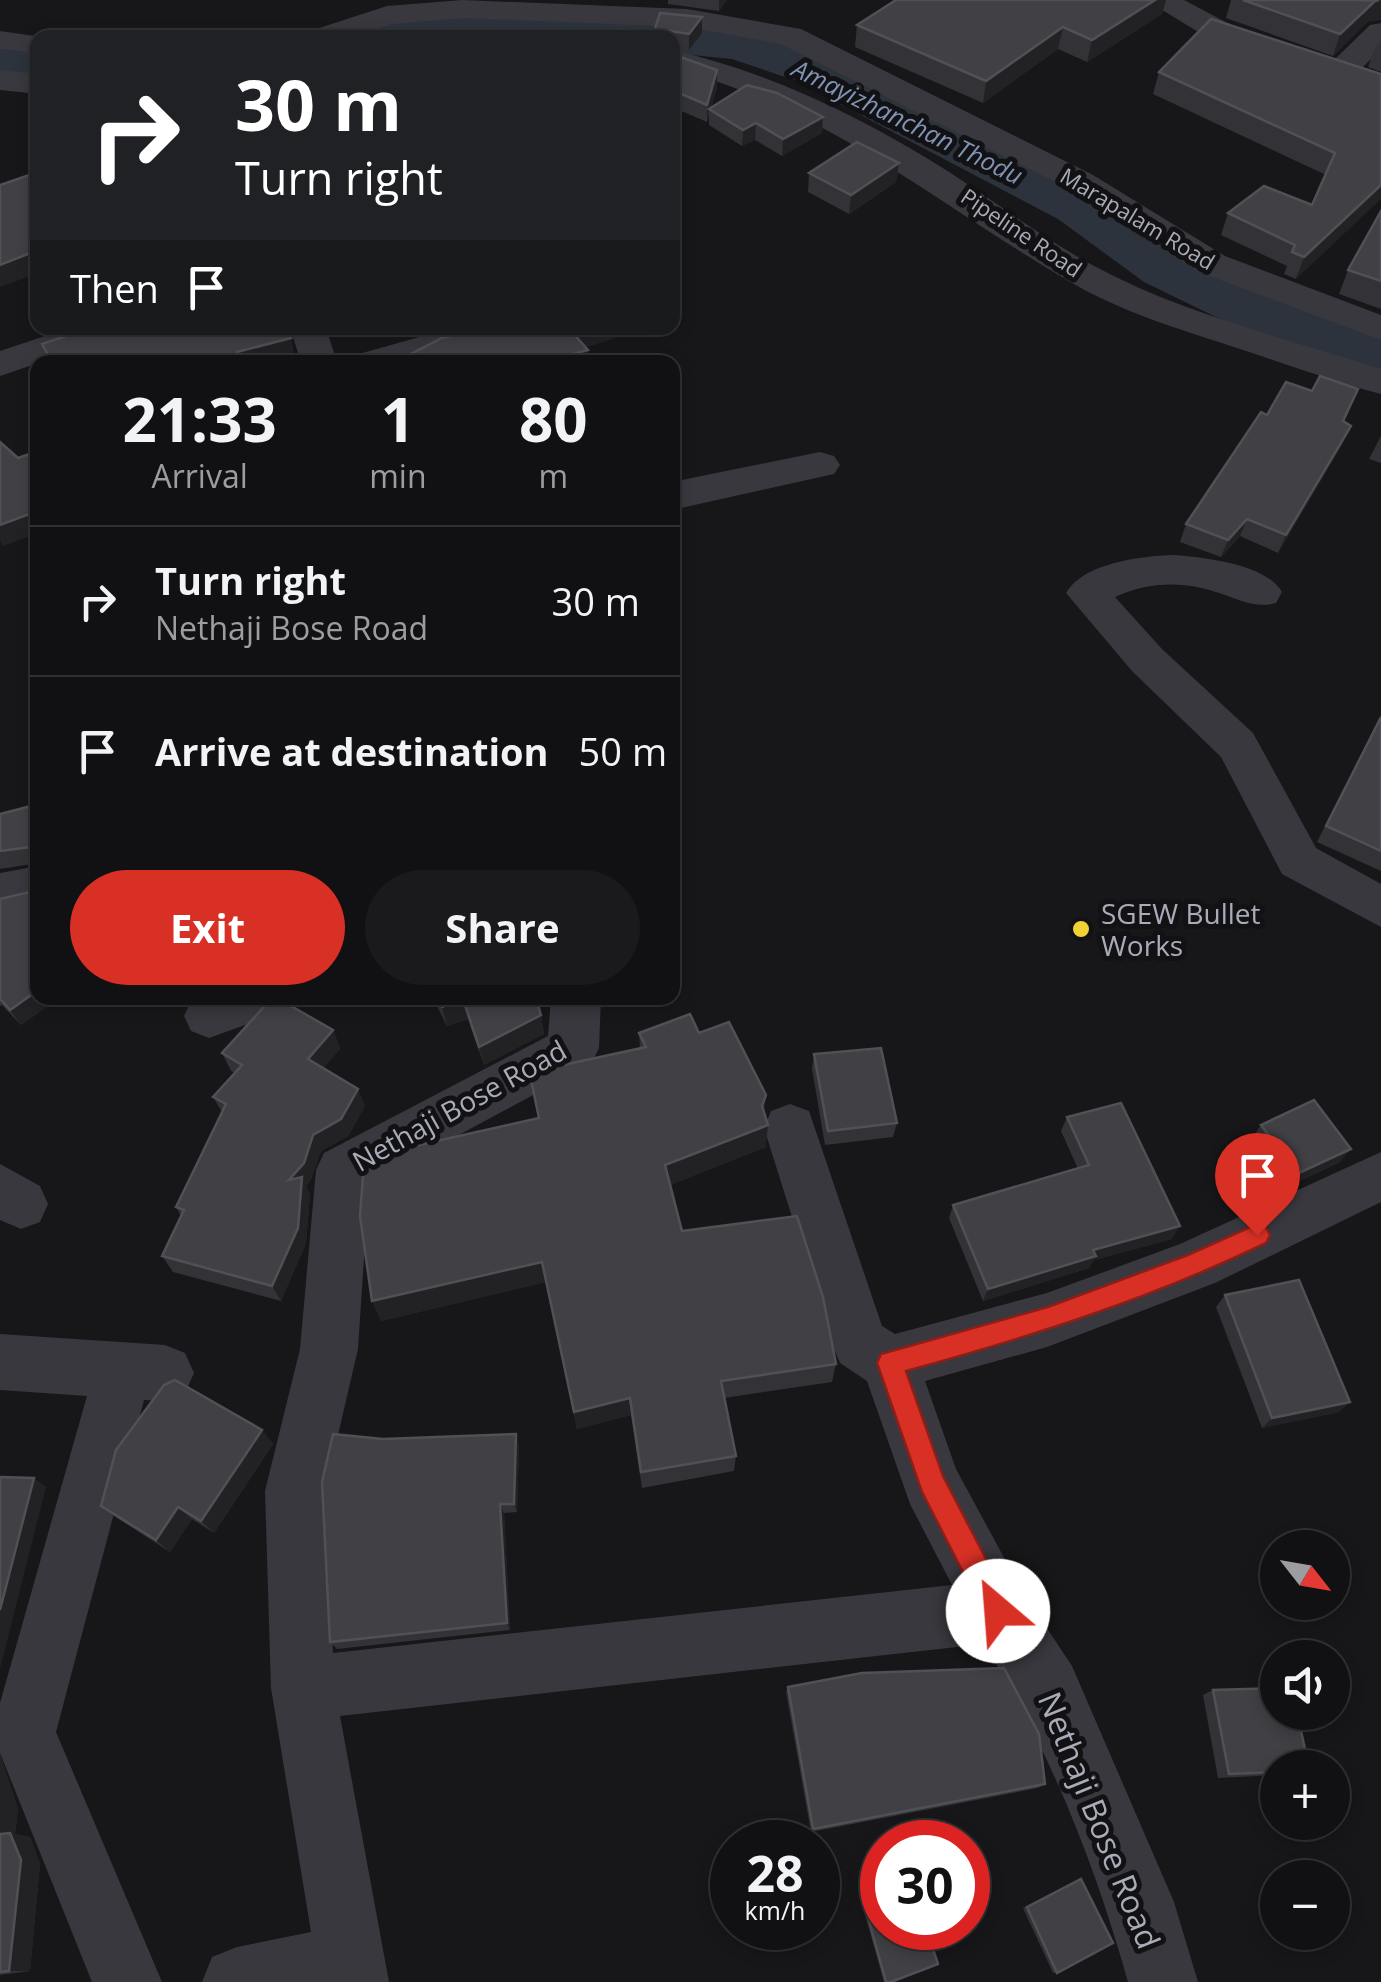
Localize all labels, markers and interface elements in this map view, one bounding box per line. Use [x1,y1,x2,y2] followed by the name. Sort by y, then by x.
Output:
[785,50,1029,192] water label: Amayizhanchan Thodu
[235,56,402,152] text: 30 m
[70,70,200,200] icon: right
[235,147,443,208] text: Turn right
[1055,160,1221,276] street label: Marapalam Road
[956,180,1088,284] street label: Pipeline Road
[179,260,234,315] icon: arrive
[70,262,159,314] text: Then
[122,378,277,460] text: 21:33
[381,378,415,460] text: 1
[519,378,588,460] text: 80
[151,454,248,497] text: Arrival
[369,454,427,497] text: min
[538,454,568,497] text: m
[155,554,346,606] text: Turn right
[70,574,125,629] icon: right
[551,575,640,627] text: 30 m
[155,606,428,649] text: Nethaji Bose Road
[70,724,125,779] icon: arrive
[155,725,549,777] text: Arrive at destination
[579,725,667,777] text: 50 m
[70,870,345,985] button: Exit
[365,870,640,985] button: Share
[1101,894,1261,964] place label: SGEW Bullet Works
[1070,918,1092,940] marker: SGEW Bullet Works
[345,1030,573,1180] street label: Nethaji Bose Road
[1215,1133,1300,1236] pin
[1230,1148,1285,1203] icon: arrive
[1260,1530,1350,1620] north arrow
[1260,1530,1350,1950] map controls
[946,1559,1050,1663] position arrow
[1260,1640,1350,1730] button: sound
[1029,1685,1171,1955] street label: Nethaji Bose Road
[1260,1750,1350,1840] button: +
[860,1820,990,1950] speed limit sign: 30
[746,1839,804,1907] text: 28
[1260,1860,1350,1950] button: −
[745,1893,805,1927] text: km/h

